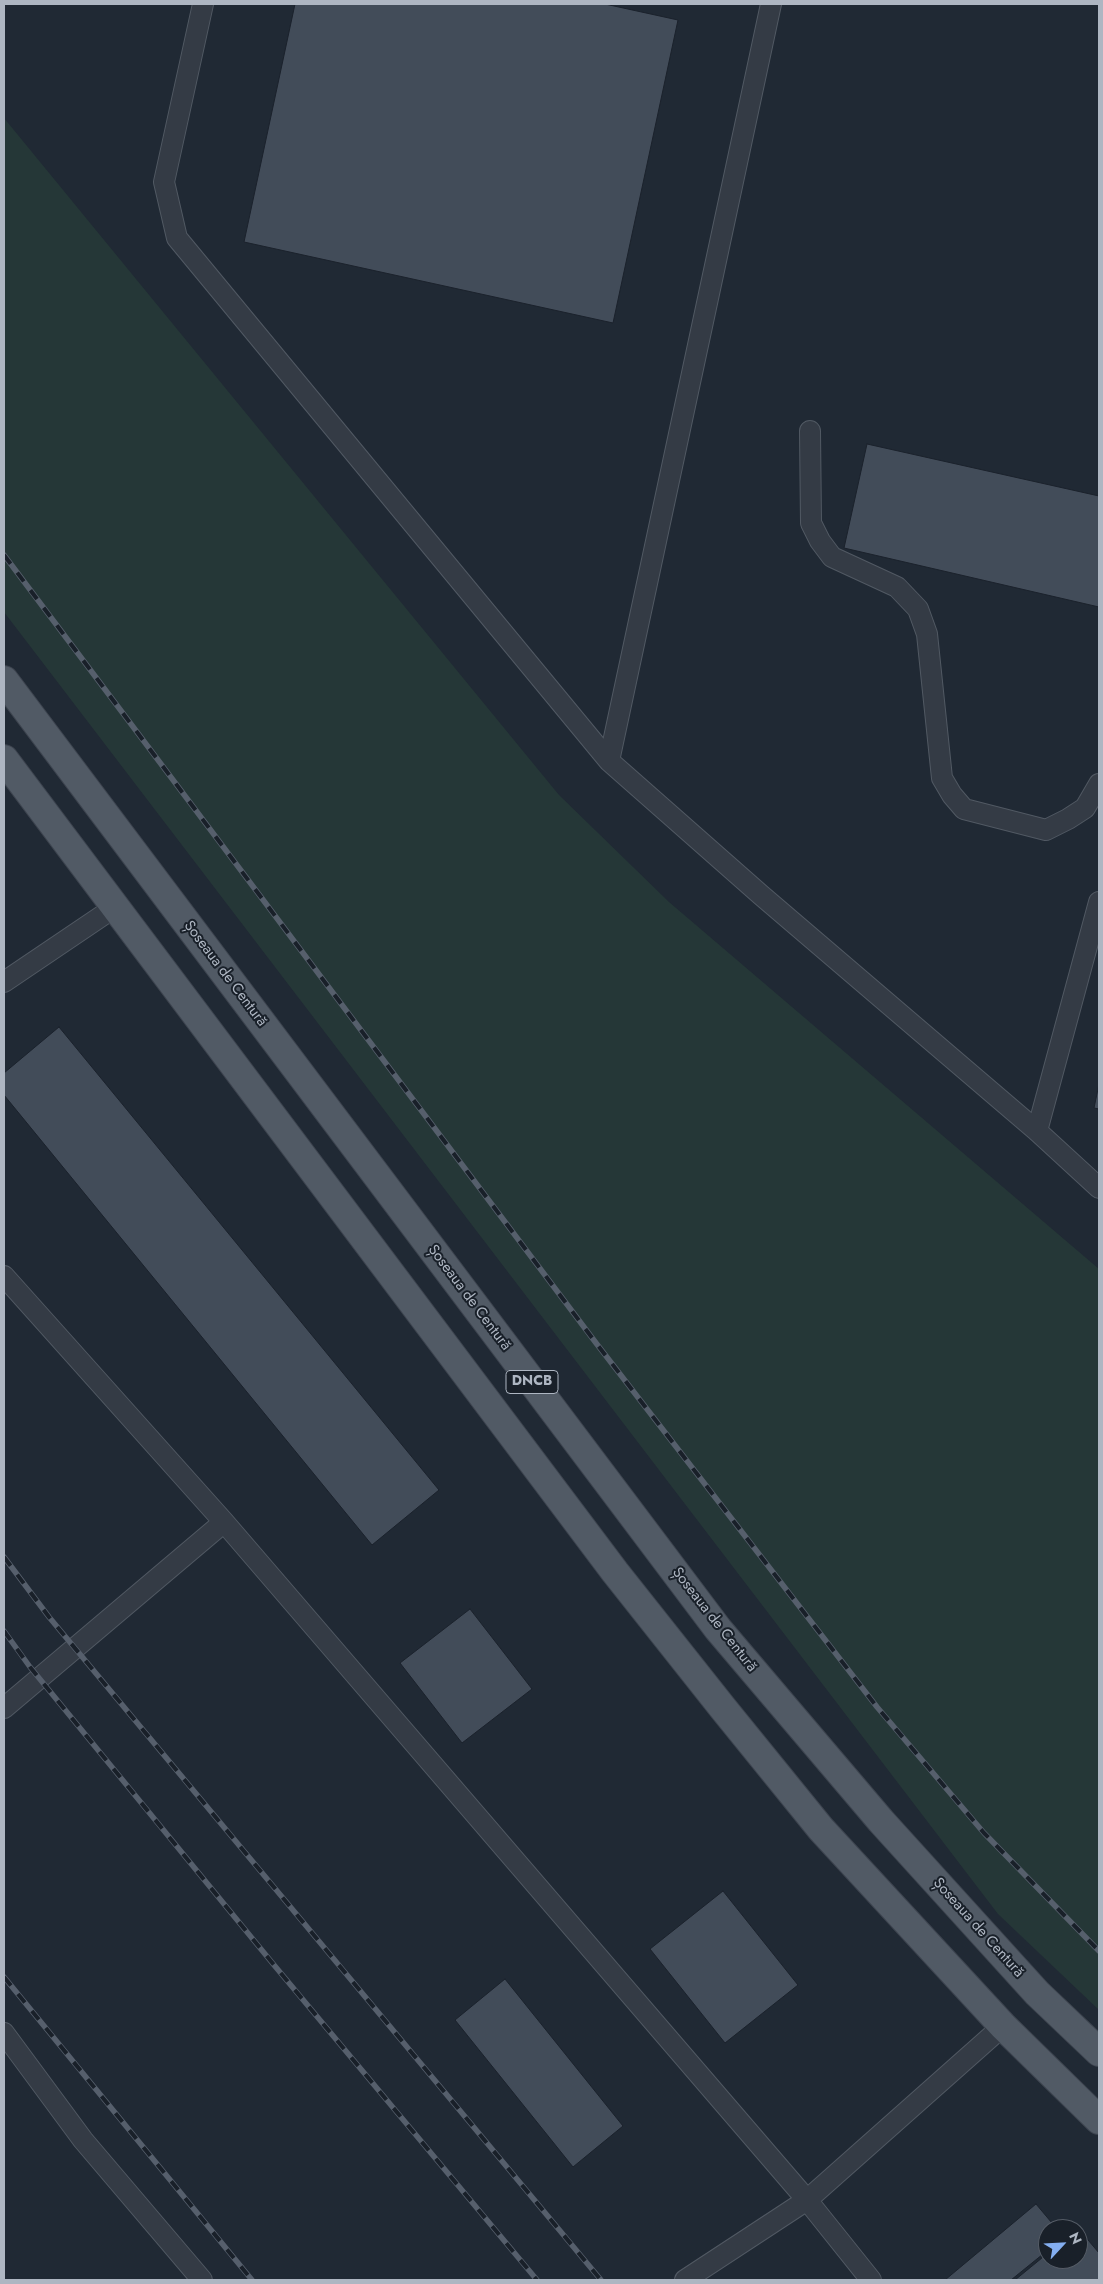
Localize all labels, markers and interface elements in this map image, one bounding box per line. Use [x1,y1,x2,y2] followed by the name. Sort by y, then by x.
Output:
[179,918,271,1030] street label: Șoseaua de Centură
[423,1242,515,1354] street label: Șoseaua de Centură
[506,1370,558,1394] road number: DNCB
[668,1564,760,1676] street label: Șoseaua de Centură
[929,1875,1027,1981] street label: Șoseaua de Centură
[1038,2219,1088,2269] north arrow
[1064,2229,1087,2247] text: N

